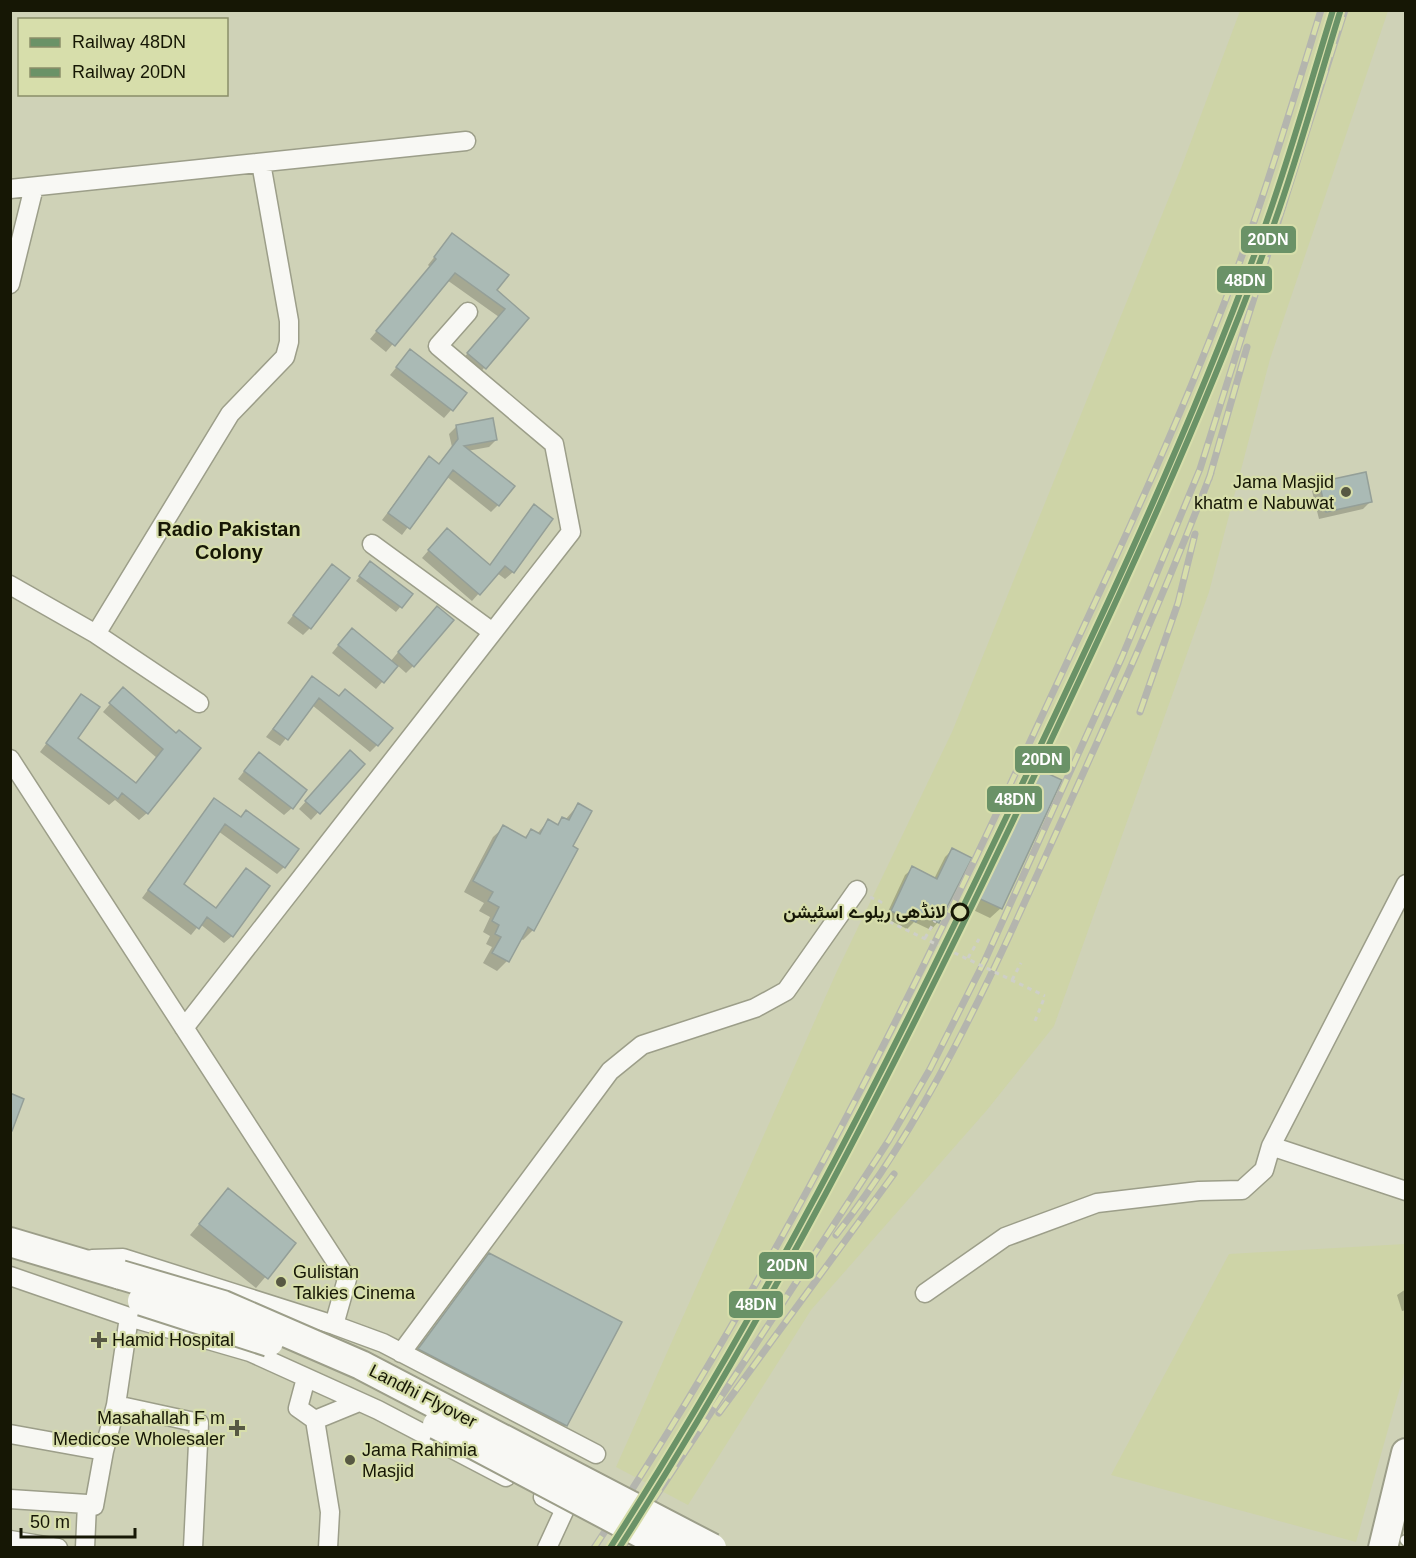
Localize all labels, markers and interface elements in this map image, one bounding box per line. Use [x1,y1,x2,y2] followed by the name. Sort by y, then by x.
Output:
[18,18,228,96] legend
[72,32,186,52] text: Railway 48DN
[72,62,186,82] text: Railway 20DN
[1240,225,1297,254] line badge: 20DN
[1248,231,1288,248] text: 20DN
[1216,265,1273,294] line badge: 48DN
[1225,272,1265,289] text: 48DN
[1194,472,1334,513] place label: Jama Masjid khatm e Nabuwat
[1339,485,1353,499] marker: Jama Masjid khatm e Nabuwat
[157,518,301,563] district label: Radio Pakistan Colony
[1014,745,1071,774] line badge: 20DN
[1022,751,1062,768] text: 20DN
[986,785,1043,813] line badge: 48DN
[995,791,1035,808] text: 48DN
[783,902,946,923] place label: لانڈھی ریلوے اسٹیشن
[951,903,969,921] marker: لانڈھی ریلوے اسٹیشن
[758,1251,815,1280] line badge: 20DN
[767,1257,807,1274] text: 20DN
[293,1262,416,1303] place label: Gulistan Talkies Cinema
[274,1275,288,1289] marker: Gulistan Talkies Cinema
[728,1290,784,1319] line badge: 48DN
[736,1296,776,1313] text: 48DN
[112,1330,234,1350] place label: Hamid Hospital
[90,1331,108,1349] marker: Hamid Hospital
[366,1360,480,1432] street label: Landhi Flyover
[53,1408,225,1449] place label: Masahallah F m Medicose Wholesaler
[230,1421,244,1435] marker: Masahallah F m Medicose Wholesaler
[362,1440,478,1481] place label: Jama Rahimia Masjid
[343,1453,357,1467] marker: Jama Rahimia Masjid
[21,1501,135,1539] scale bar
[30,1512,70,1532] text: 50 m

